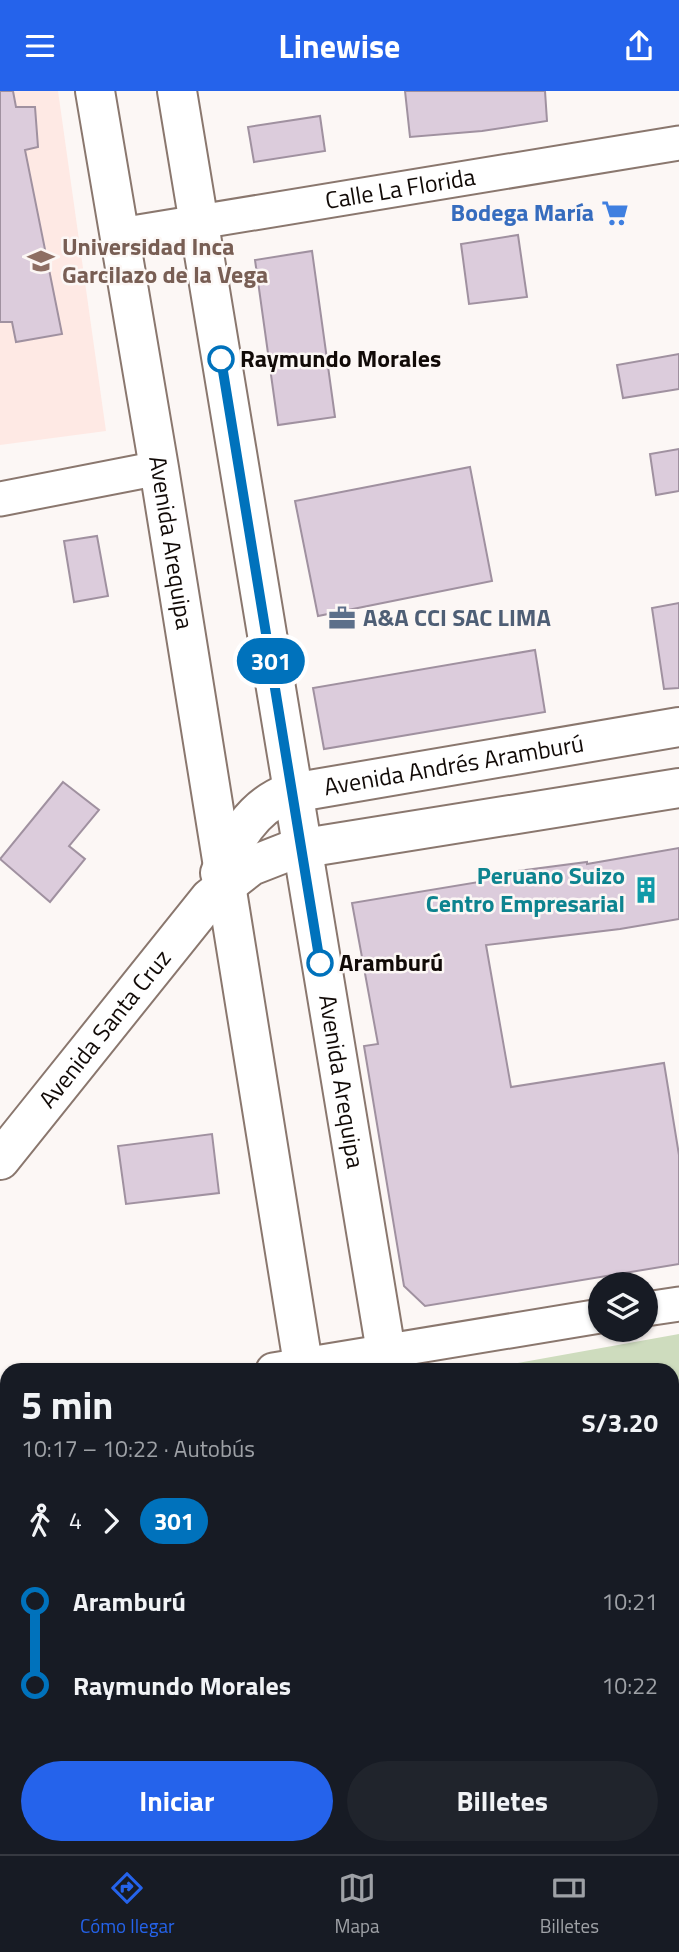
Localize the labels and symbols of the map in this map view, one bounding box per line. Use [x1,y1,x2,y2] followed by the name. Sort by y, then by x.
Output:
[322,158,478,218] street label: Calle La Florida
[451,194,594,230] place label: Bodega María
[600,198,630,228] supermarket icon: Bodega María
[62,228,268,292] place label: Universidad Inca Garcilazo de la Vega
[26,246,56,276] school or university icon: Universidad Inca Garcilazo de la Vega
[240,340,441,376] place label: Raymundo Morales
[208,346,234,372] marker: Raymundo Morales
[140,453,204,632] street label: Avenida Arequipa
[363,599,551,635] place label: A&A CCI SAC LIMA
[327,603,357,633] office icon: A&A CCI SAC LIMA
[231,638,311,684] line badge: 301
[321,725,586,804] street label: Avenida Andrés Aramburú
[426,857,625,921] place label: Peruano Suizo Centro Empresarial
[631,875,661,905] building icon: Peruano Suizo Centro Empresarial
[30,941,179,1115] street label: Avenida Santa Cruz
[339,944,443,980] place label: Aramburú
[307,950,333,976] marker: Aramburú
[310,992,374,1171] street label: Avenida Arequipa

